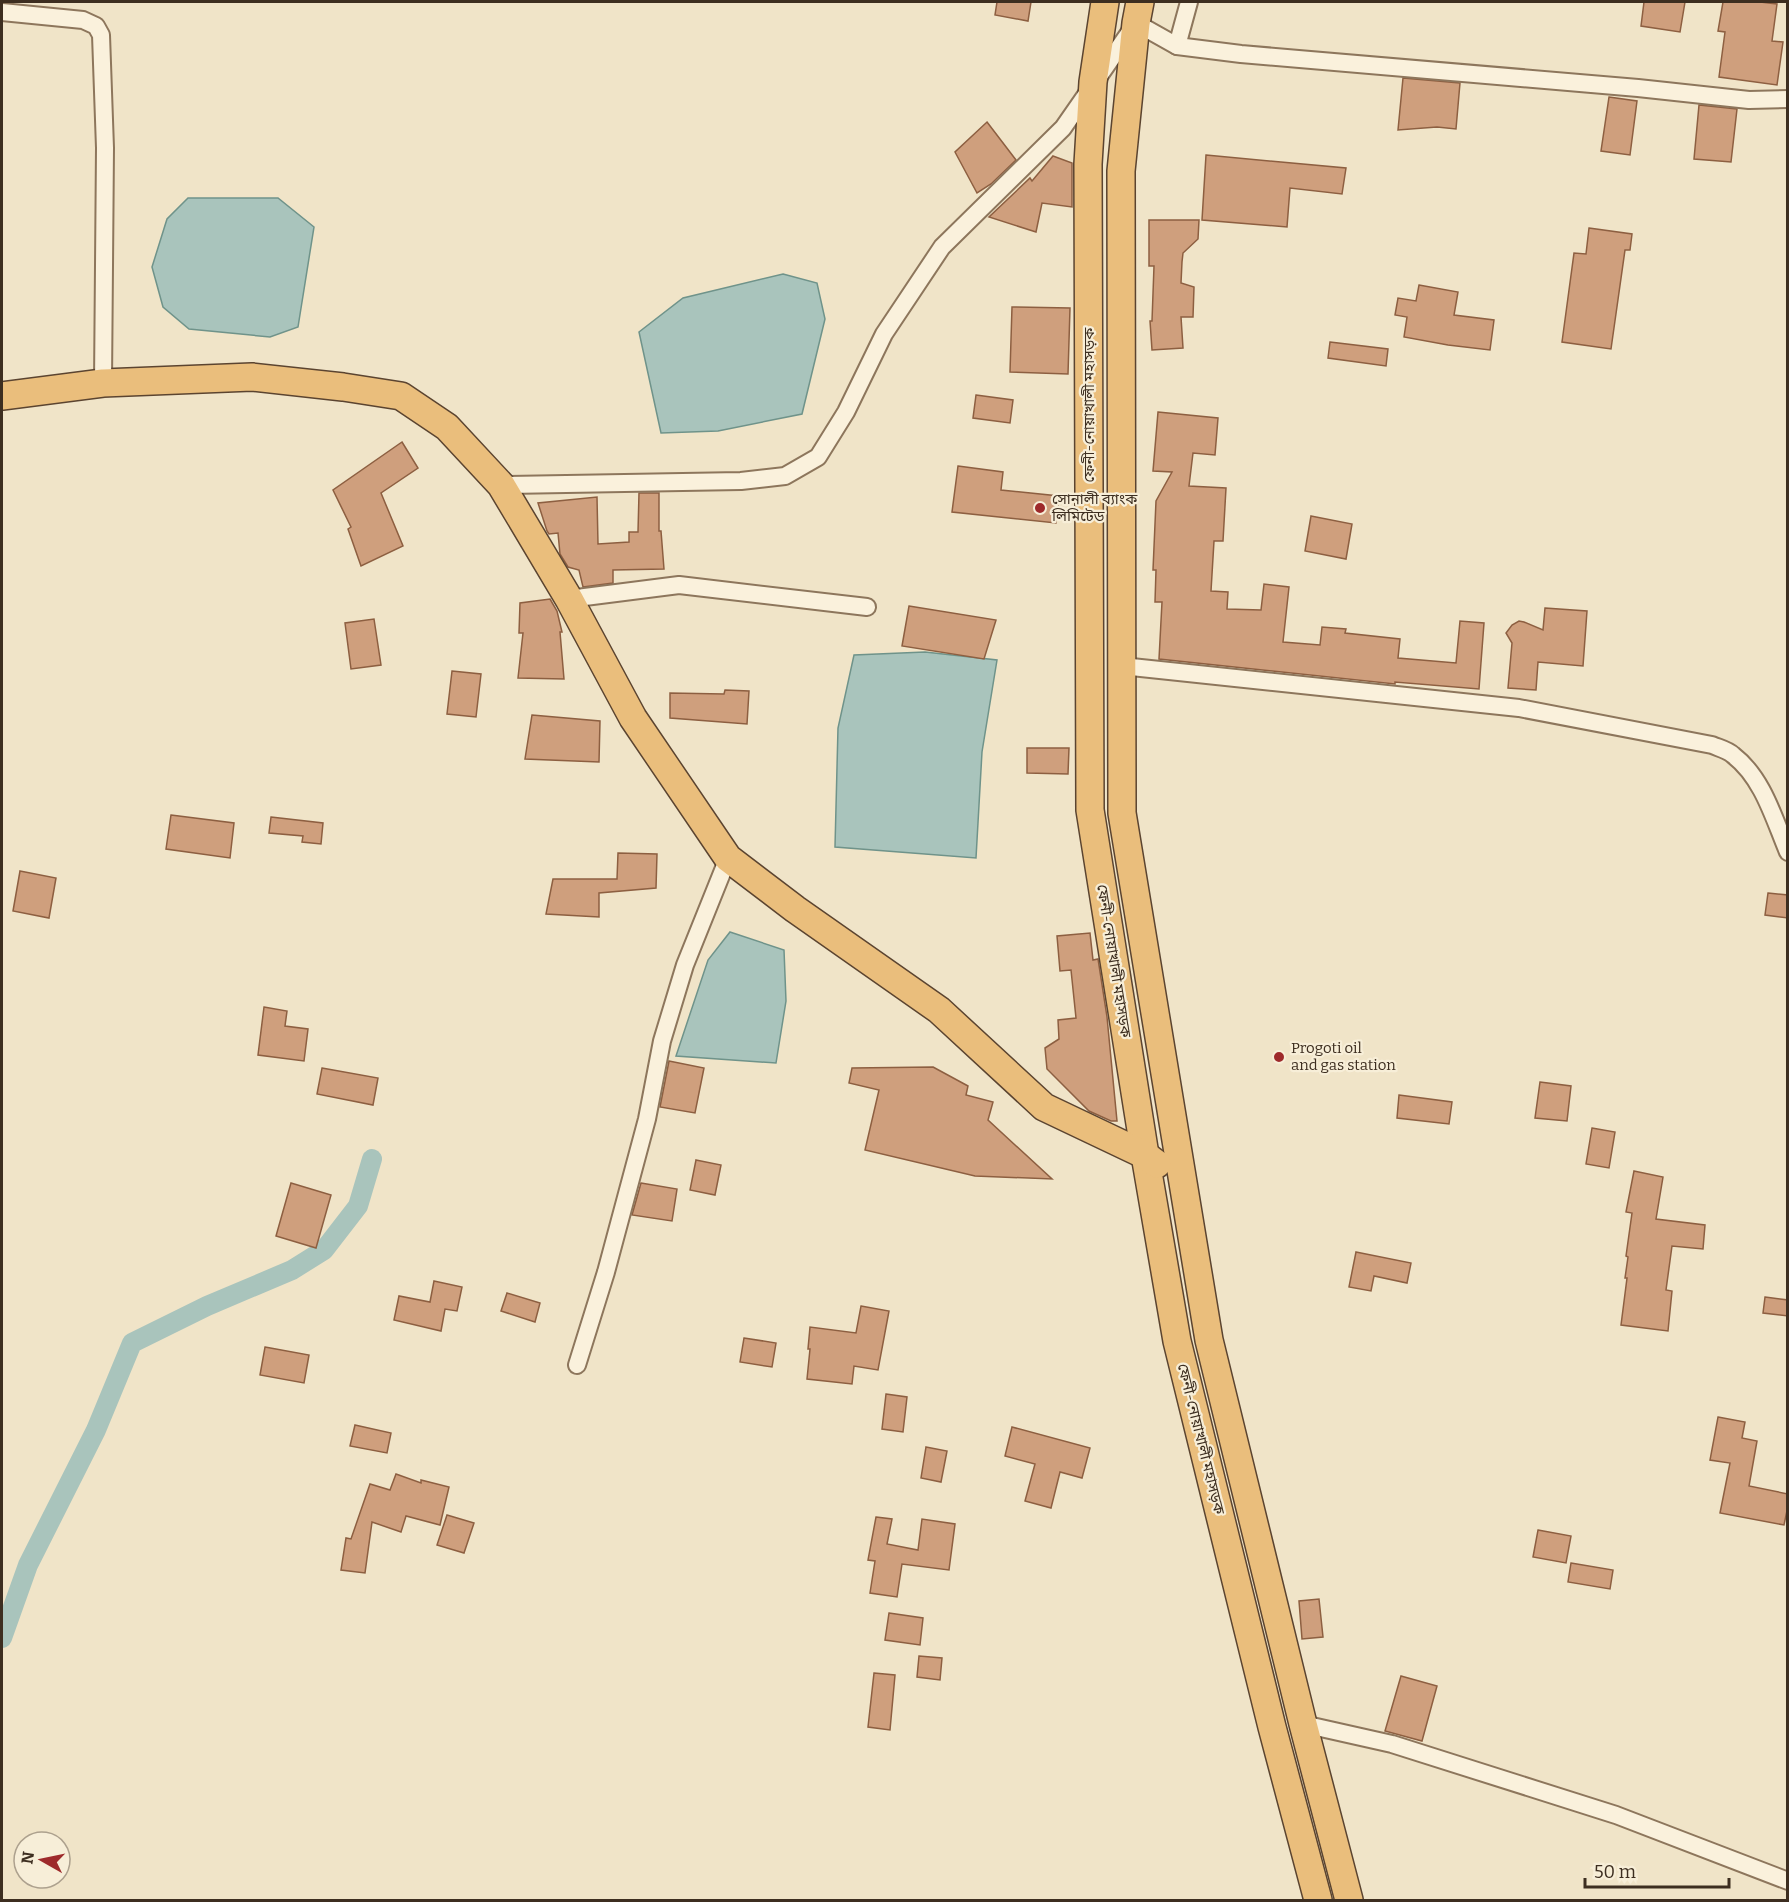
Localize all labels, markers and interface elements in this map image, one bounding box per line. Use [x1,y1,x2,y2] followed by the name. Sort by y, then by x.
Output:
[1080,327,1098,482] street label: ফেনী-নোয়াখালী মহাসড়ক
[1051,490,1138,525] place label: সোনালী ব্যাংক লিমিটেড
[1033,501,1047,515] marker: সোনালী ব্যাংক লিমিটেড
[1093,883,1135,1040] street label: ফেনী-নোয়াখালী মহাসড়ক
[1291,1039,1396,1074] place label: Progoti oil and gas station
[1272,1050,1286,1064] marker: Progoti oil and gas station
[1174,1362,1229,1517] street label: ফেনী-নোয়াখালী মহাসড়ক
[12,1830,72,1890] north arrow
[17,1850,38,1865] text: N
[1585,1851,1729,1889] scale bar
[1594,1861,1636,1883] text: 50 m

